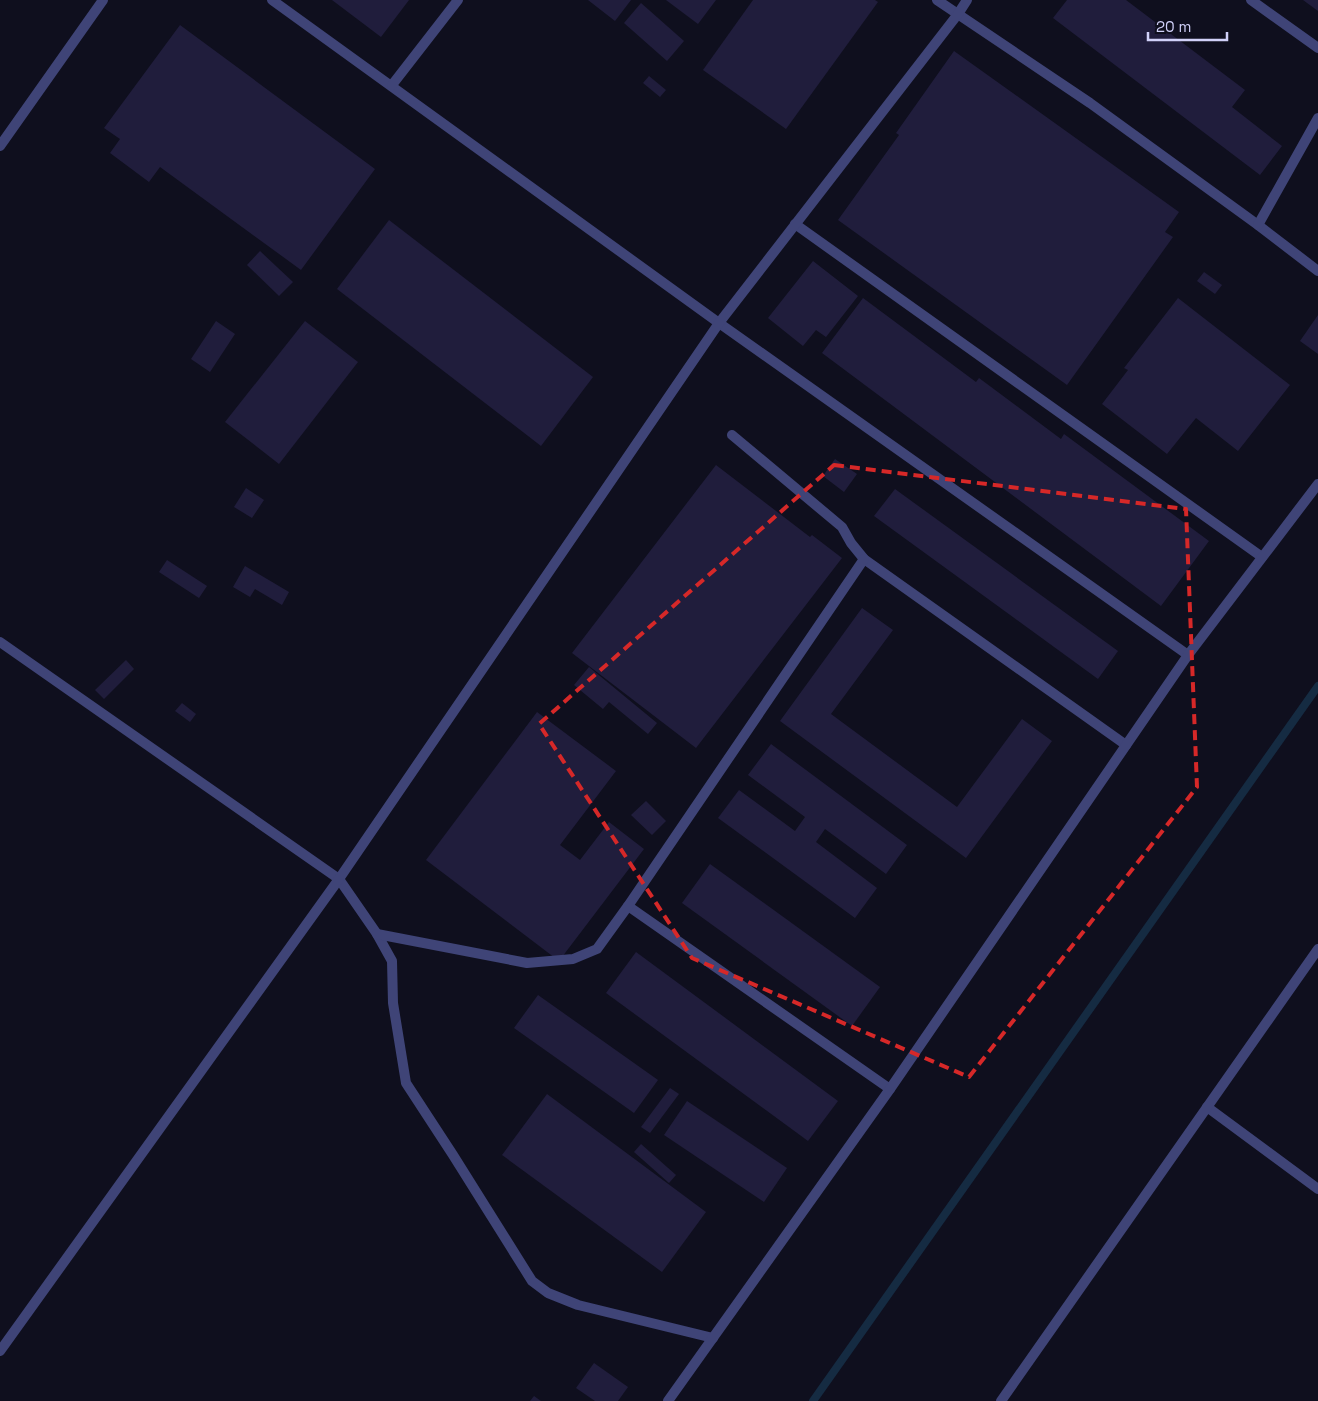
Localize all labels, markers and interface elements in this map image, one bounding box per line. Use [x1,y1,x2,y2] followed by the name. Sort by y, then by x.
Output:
[1148,10,1227,42] scale bar
[1156,17,1191,36] text: 20 m

